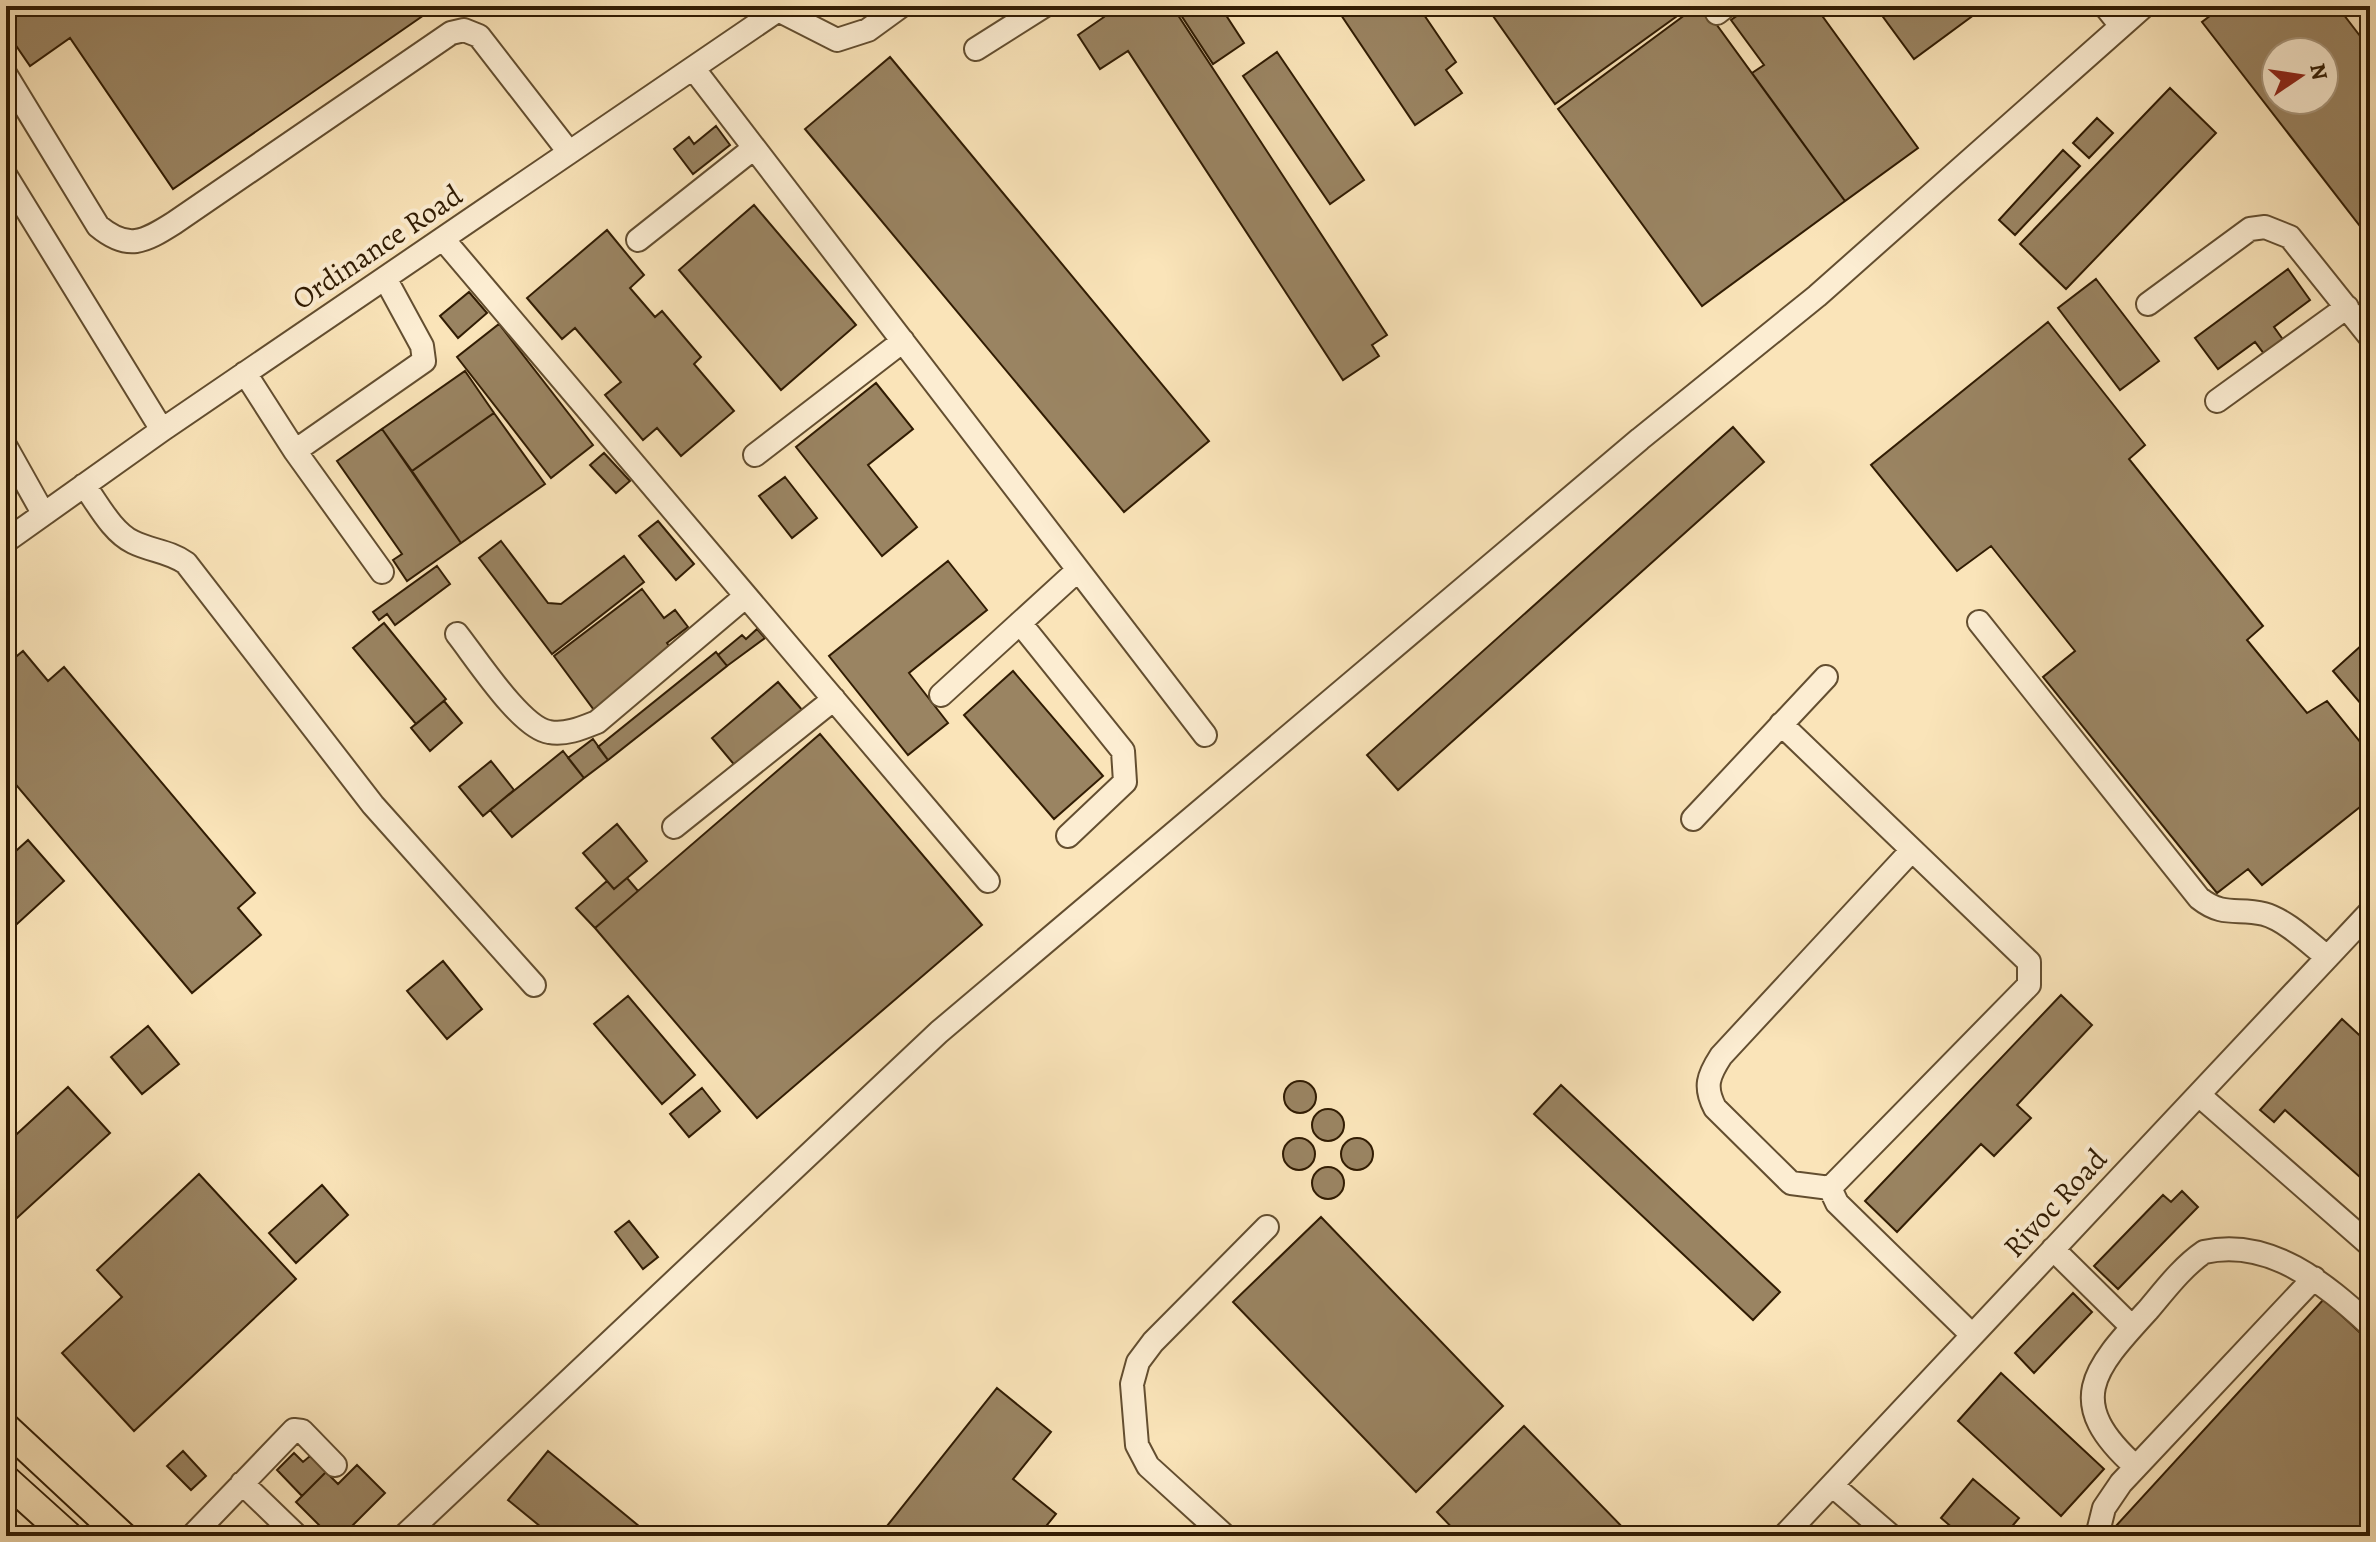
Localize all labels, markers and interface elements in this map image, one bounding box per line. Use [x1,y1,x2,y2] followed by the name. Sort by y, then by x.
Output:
[2260,36,2340,116] north arrow
[2302,61,2335,83] text: N
[284,175,471,319] street label: Ordinance Road
[1994,1139,2116,1266] street label: Rivoc Road

